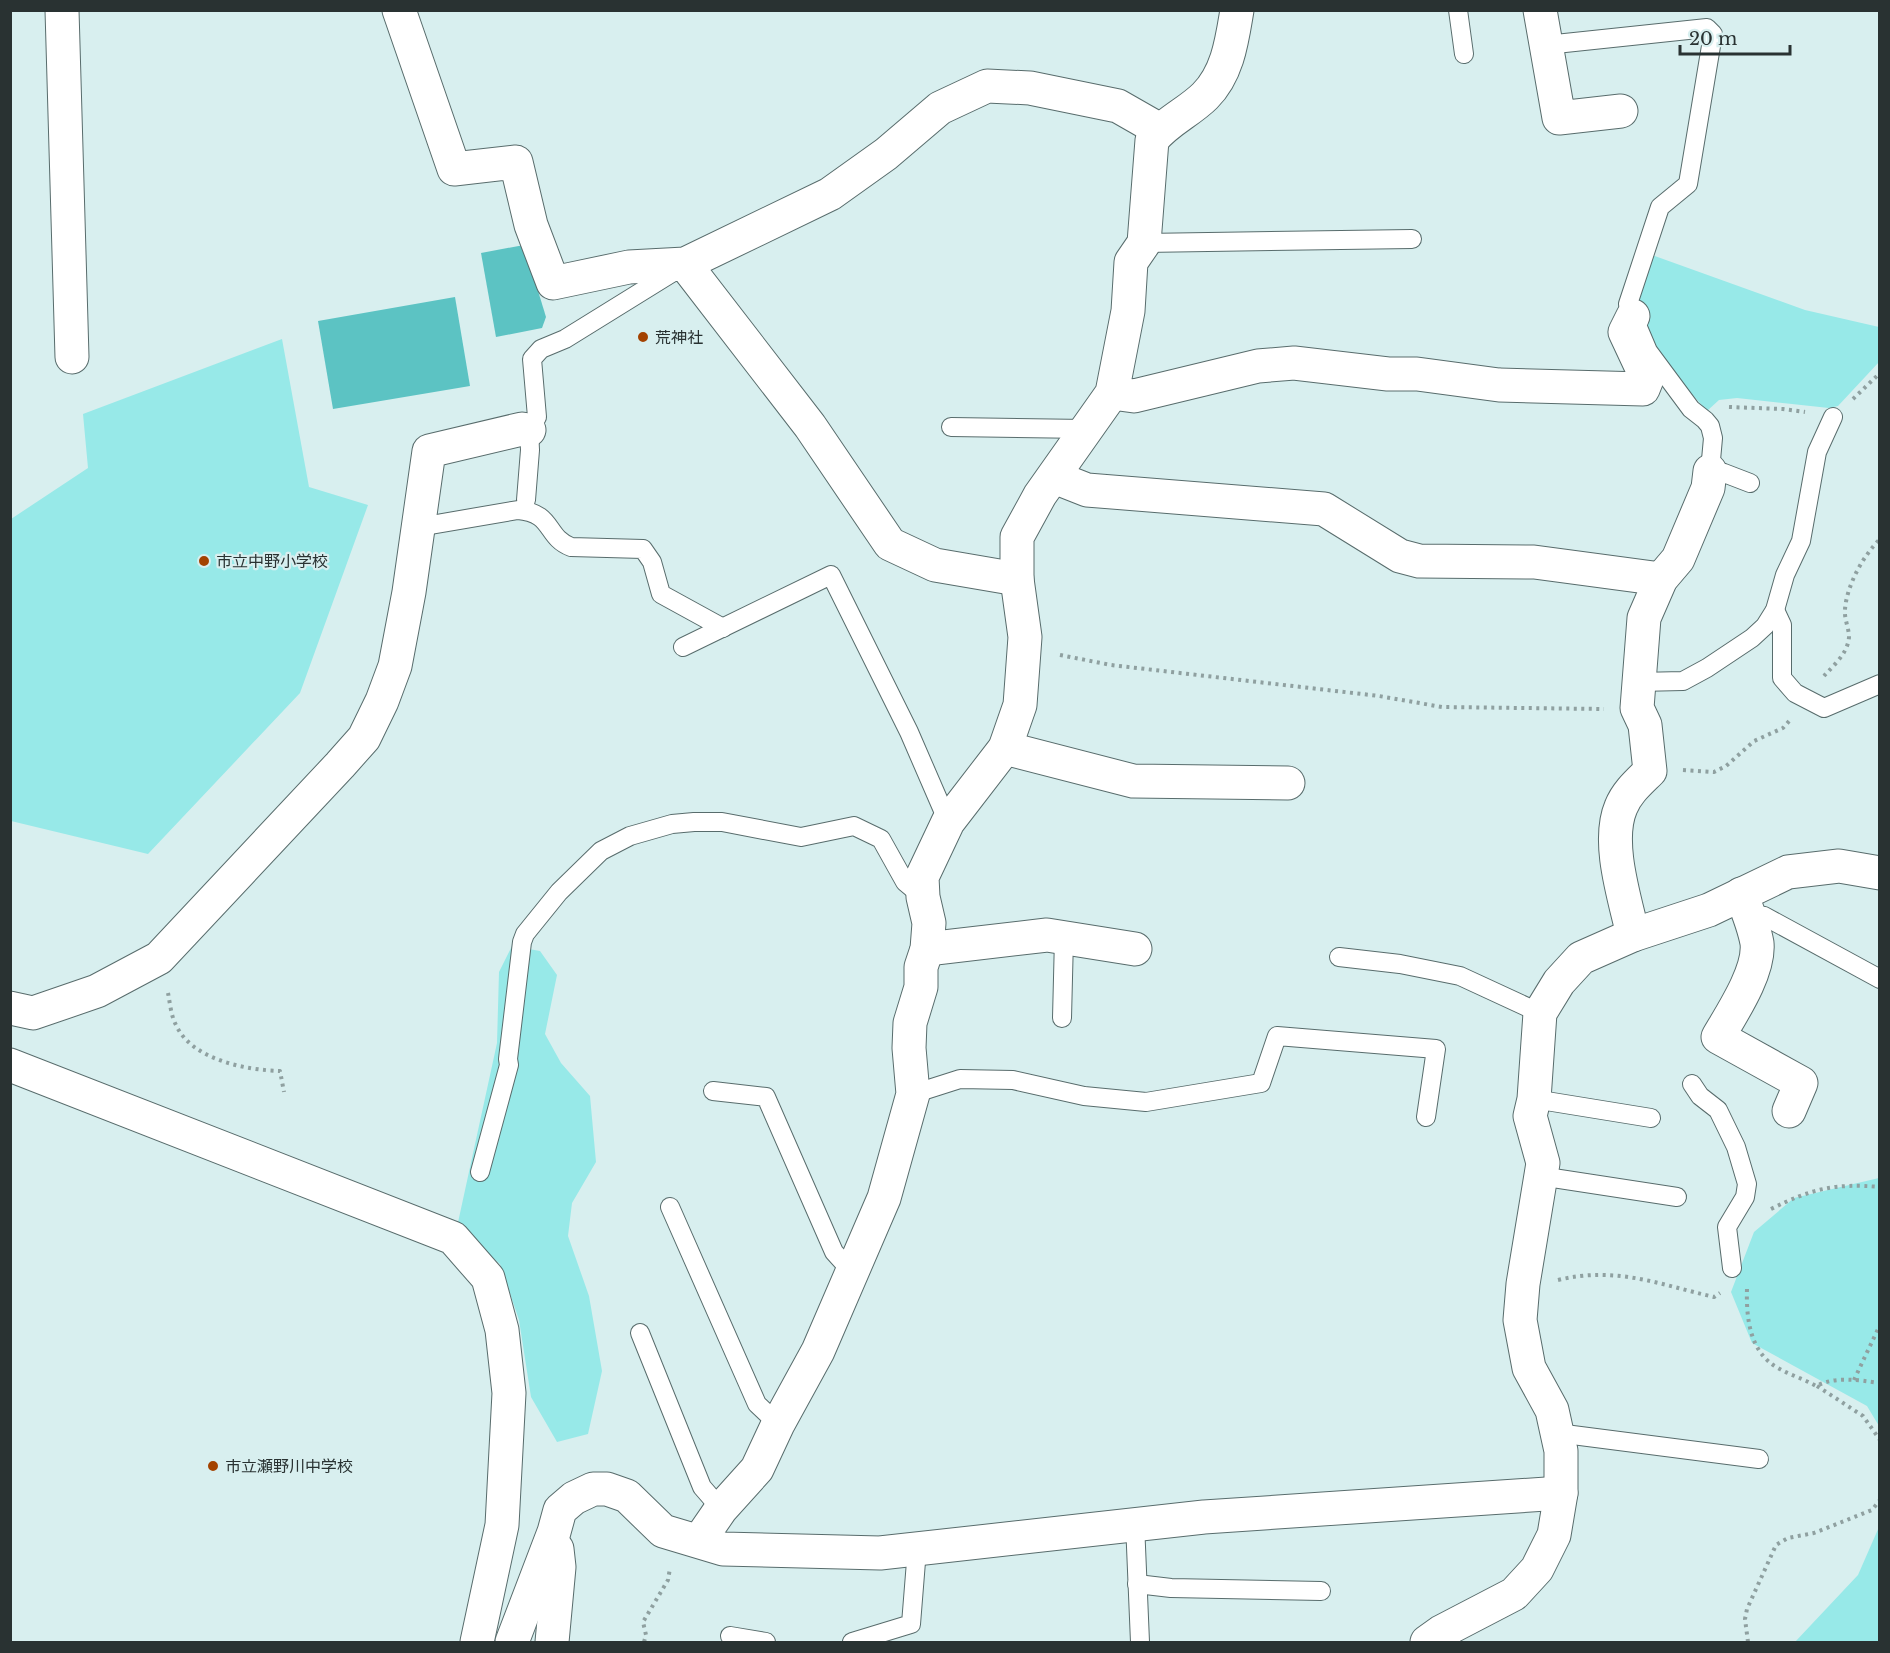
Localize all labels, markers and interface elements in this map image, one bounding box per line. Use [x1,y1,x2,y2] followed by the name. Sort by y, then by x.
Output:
[1680,18,1790,56] scale bar
[1689,28,1737,50] text: 20 m
[655,327,703,347] place label: 荒神社
[636,330,650,344] marker: 荒神社
[216,551,328,571] place label: 市立中野小学校
[197,554,211,568] marker: 市立中野小学校
[225,1456,353,1476] place label: 市立瀬野川中学校
[206,1459,220,1473] marker: 市立瀬野川中学校

